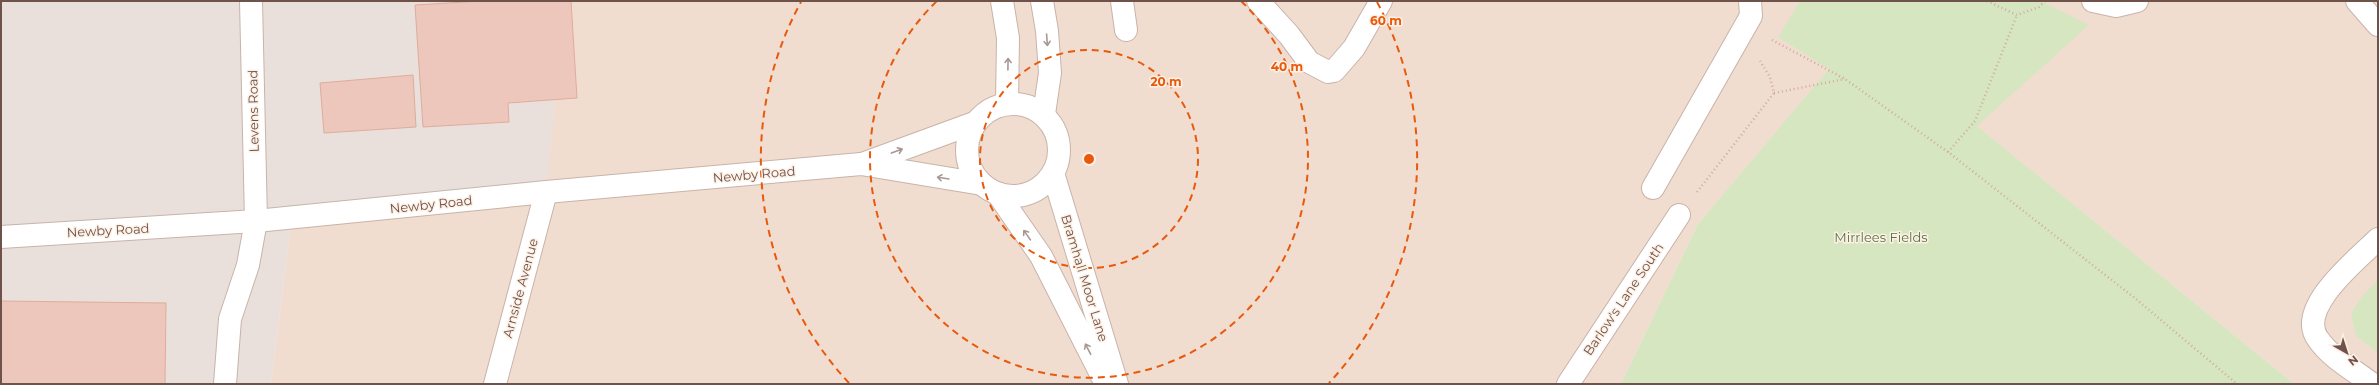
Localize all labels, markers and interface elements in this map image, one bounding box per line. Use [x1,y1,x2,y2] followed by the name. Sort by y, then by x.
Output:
[1370,13,1402,28] text: 60 m
[1044,33,1051,46] one-way arrow
[1004,58,1012,71] one-way arrow
[1271,59,1303,74] text: 40 m
[244,70,262,152] street label: Levens Road
[1150,74,1182,89] text: 20 m
[891,147,904,154] one-way arrow
[1082,152,1096,166] centre of rings
[712,162,796,186] street label: Newby Road
[937,174,950,182] one-way arrow
[389,192,473,216] street label: Newby Road
[1058,212,1112,344] street label: Bramhall Moor Lane
[66,220,150,240] street label: Newby Road
[1834,229,1928,245] park label: Mirrlees Fields
[1023,230,1031,241] one-way arrow
[499,236,541,339] street label: Arnside Avenue
[1579,240,1667,358] street label: Barlow's Lane South
[2327,333,2367,373] north arrow
[1084,343,1092,355] one-way arrow
[2345,353,2361,369] text: N

